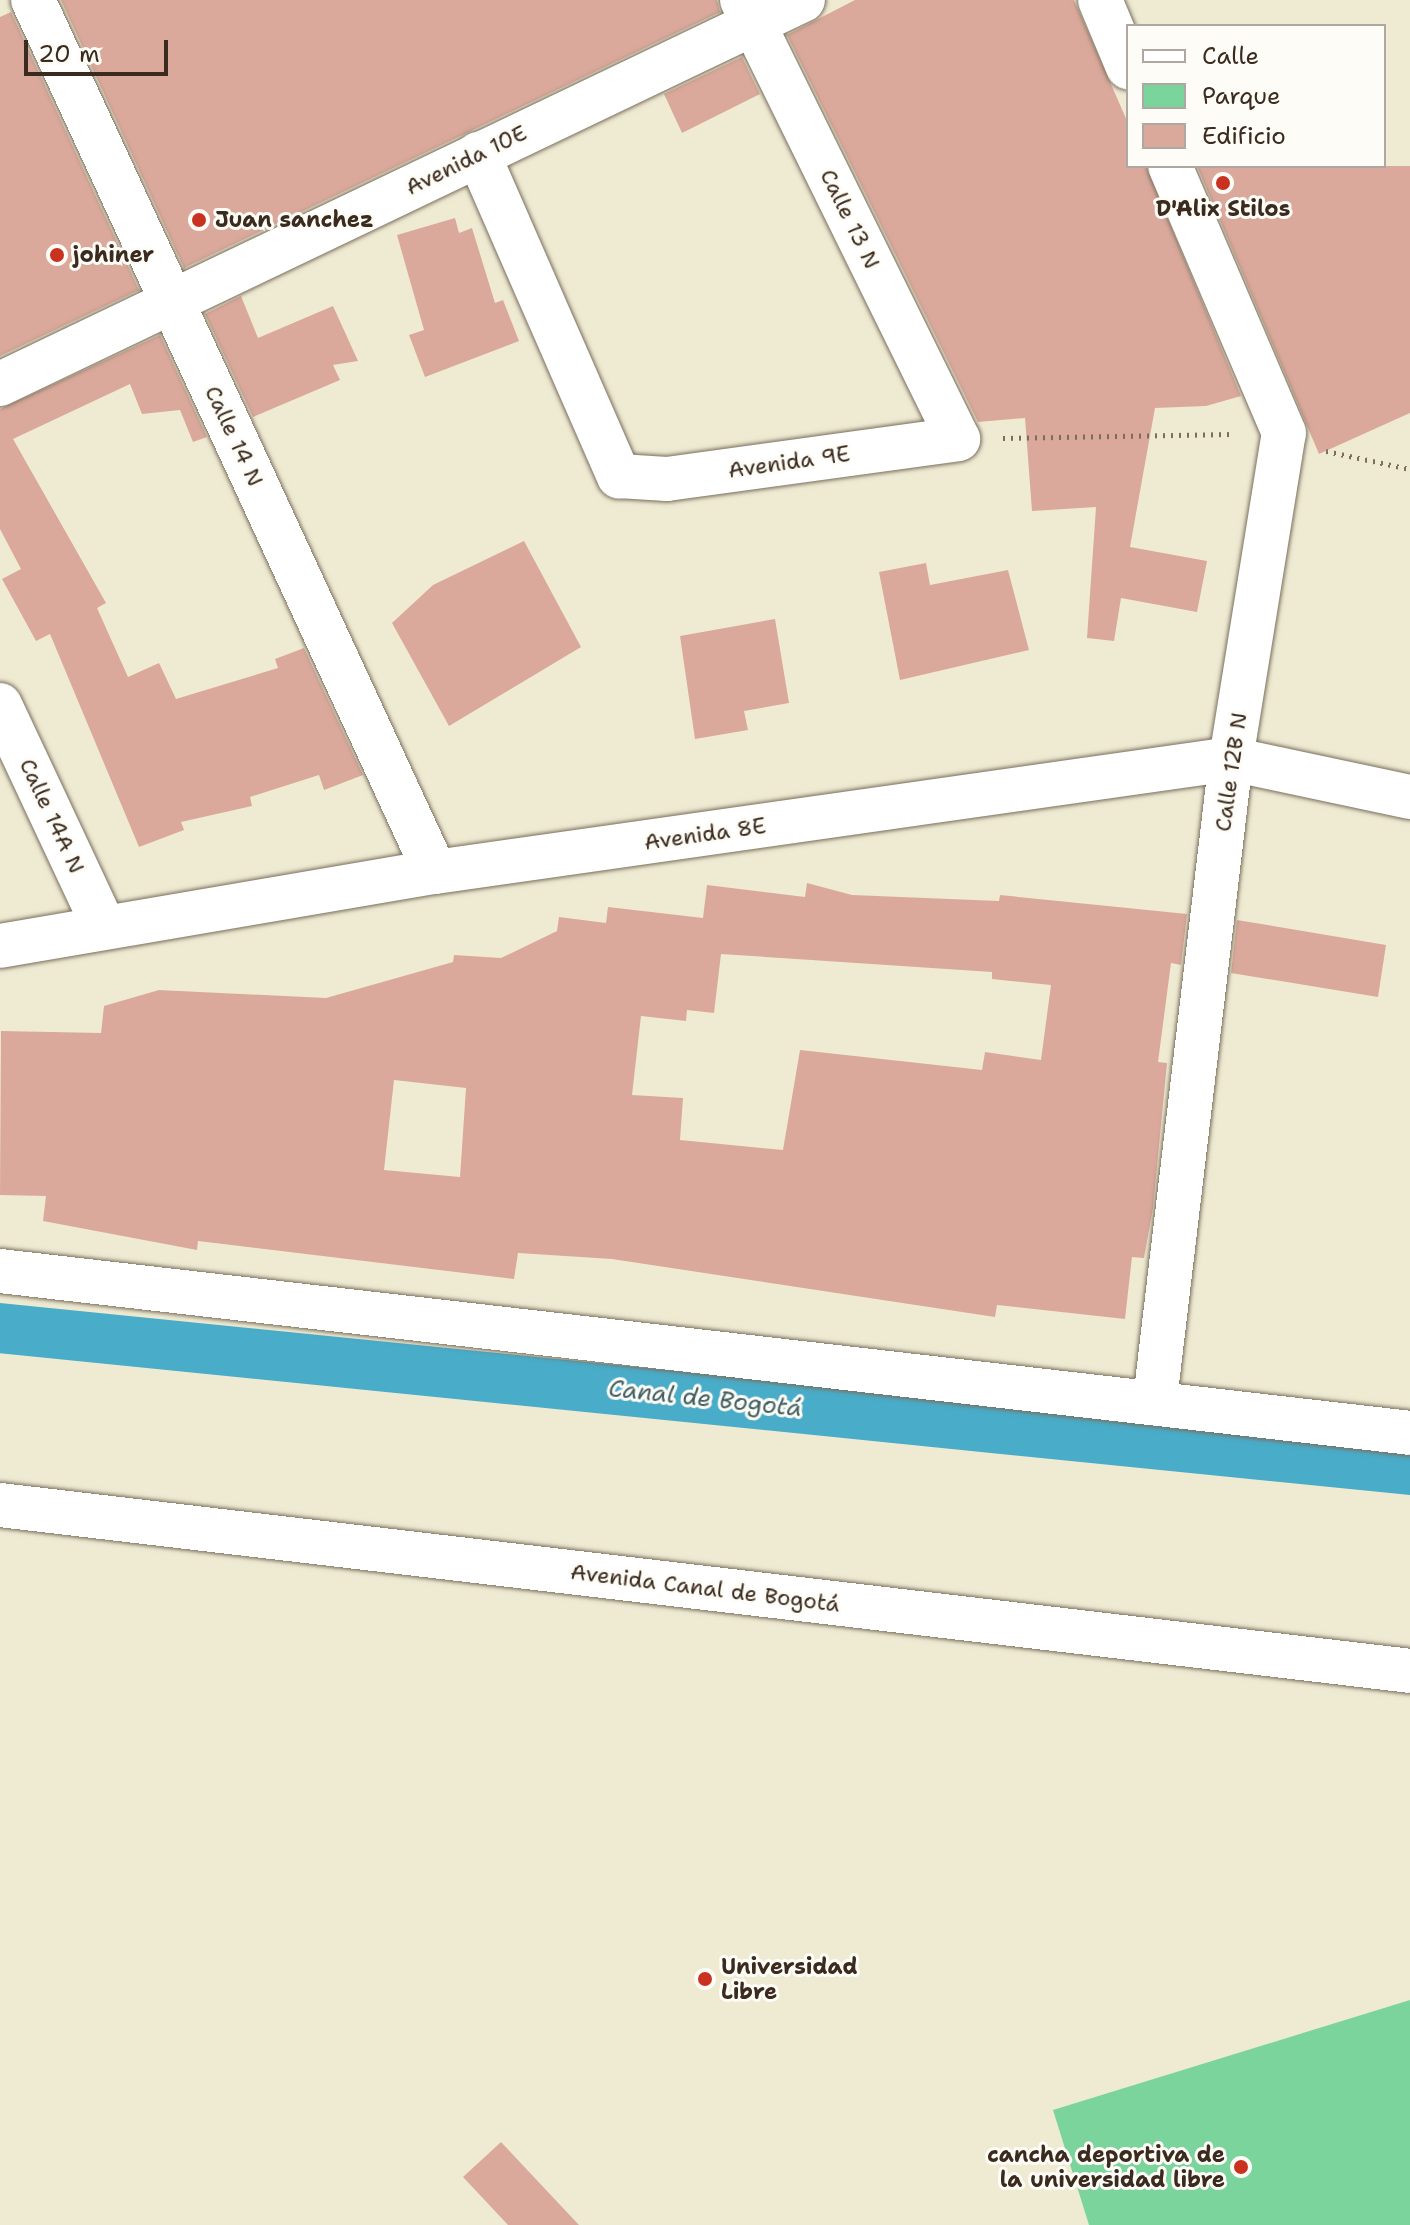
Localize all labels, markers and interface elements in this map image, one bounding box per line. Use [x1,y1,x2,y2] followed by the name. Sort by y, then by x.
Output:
[28,24,172,74] scale bar
[1126,24,1386,168] legend
[38,38,100,70] text: 20 m
[1202,40,1259,72] text: Calle
[1202,80,1281,112] text: Parque
[401,119,531,201] street label: Avenida 10E
[1202,120,1286,152] text: Edificio
[815,165,885,273] street label: Calle 13 N
[1214,174,1232,192] marker: D'Alix Stilos
[1156,196,1290,222] place label: D'Alix Stilos
[215,207,374,233] place label: Juan sanchez
[190,211,208,229] marker: Juan sanchez
[73,242,154,268] place label: johiner
[48,246,66,264] marker: johiner
[199,382,269,490] street label: Calle 14 N
[726,440,852,484] street label: Avenida 9E
[1210,711,1252,833] street label: Calle 12B N
[14,754,90,878] street label: Calle 14A N
[642,812,768,856] street label: Avenida 8E
[607,1375,803,1423] water label: Canal de Bogotá
[569,1558,841,1618] street label: Avenida Canal de Bogotá
[721,1953,858,2004] place label: Universidad Libre
[696,1970,714,1988] marker: Universidad Libre
[987,2141,1225,2192] place label: cancha deportiva de la universidad libre
[1232,2158,1250,2176] marker: cancha deportiva de la universidad libre

